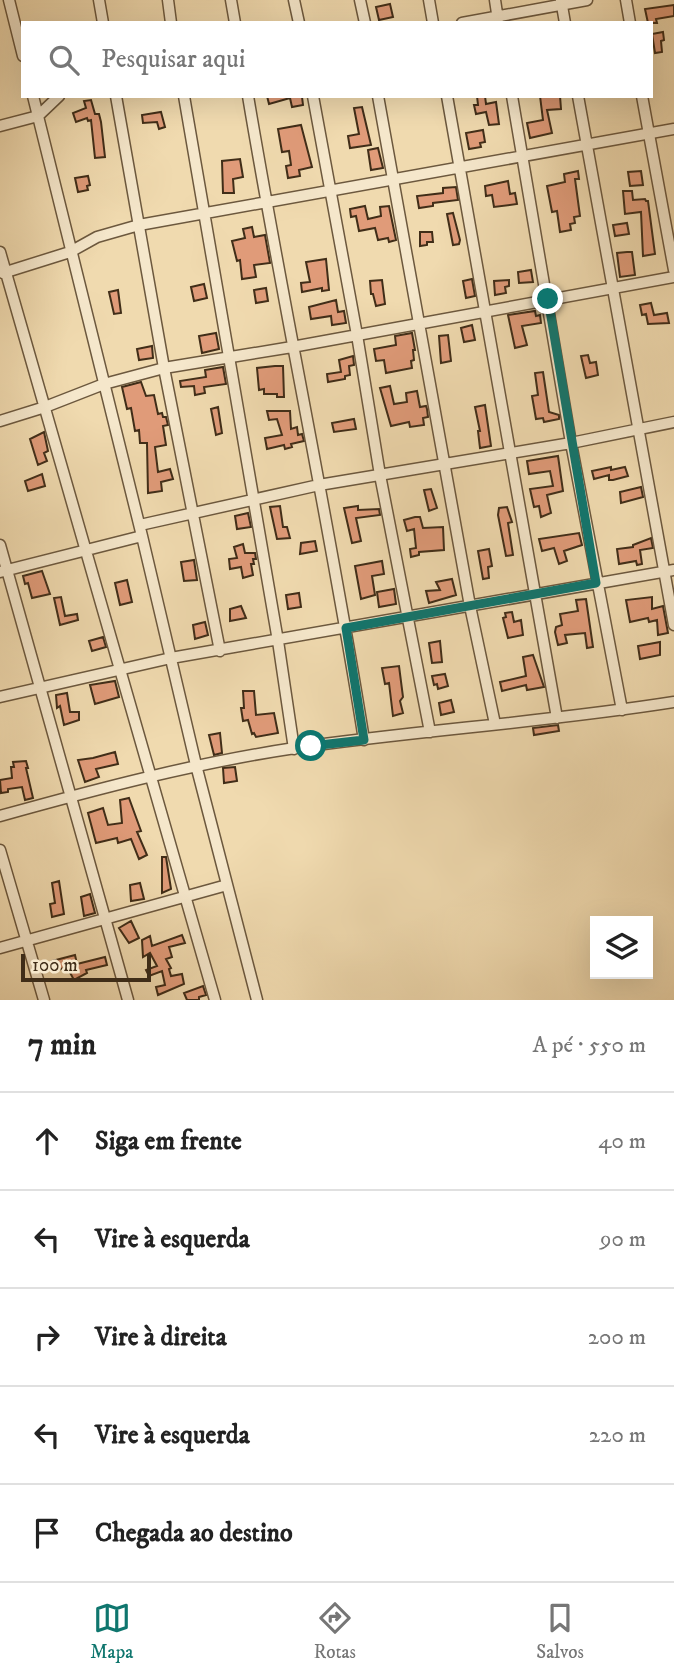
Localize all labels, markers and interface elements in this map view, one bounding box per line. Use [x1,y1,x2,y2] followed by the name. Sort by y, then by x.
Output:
[21,21,653,98] search box
[45,41,83,79] icon: search
[101,43,245,76] text: Pesquisar aqui
[532,283,563,314] route end
[295,730,326,761] route start
[590,916,653,979] map controls
[590,916,653,979] button: layers
[21,951,150,983] scale bar
[32,954,78,977] text: 100 m
[28,1027,96,1064] text: 7 min
[533,1031,646,1060] text: A pé · 550 m
[28,1122,66,1160] icon: ahead
[95,1125,242,1158] text: Siga em frente
[598,1127,646,1156] text: 40 m
[28,1220,66,1258] icon: left
[95,1223,250,1256] text: Vire à esquerda
[600,1225,646,1254] text: 90 m
[28,1318,66,1356] icon: right
[95,1321,227,1354] text: Vire à direita
[588,1323,646,1352] text: 200 m
[28,1416,66,1454] icon: left
[95,1419,250,1452] text: Vire à esquerda
[589,1421,646,1450] text: 220 m
[28,1514,66,1552] icon: arrive
[95,1517,293,1550] text: Chegada ao destino
[90,1599,133,1664] tab: Mapa
[314,1599,356,1664] tab: Rotas
[536,1599,584,1664] tab: Salvos

